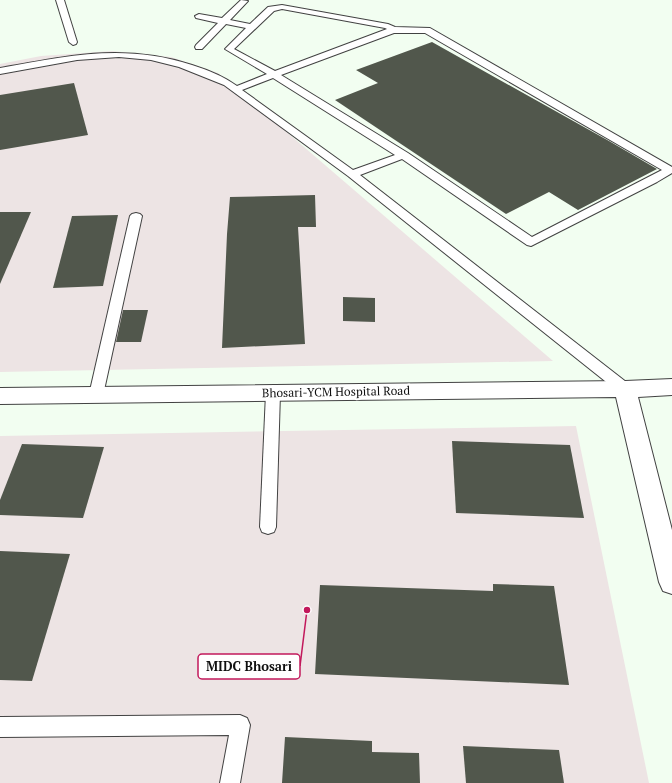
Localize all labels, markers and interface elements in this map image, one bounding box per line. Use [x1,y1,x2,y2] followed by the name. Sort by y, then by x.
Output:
[262,383,410,400] street label: Bhosari-YCM Hospital Road
[198,654,300,679] callout: MIDC Bhosari
[206,657,292,675] text: MIDC Bhosari

